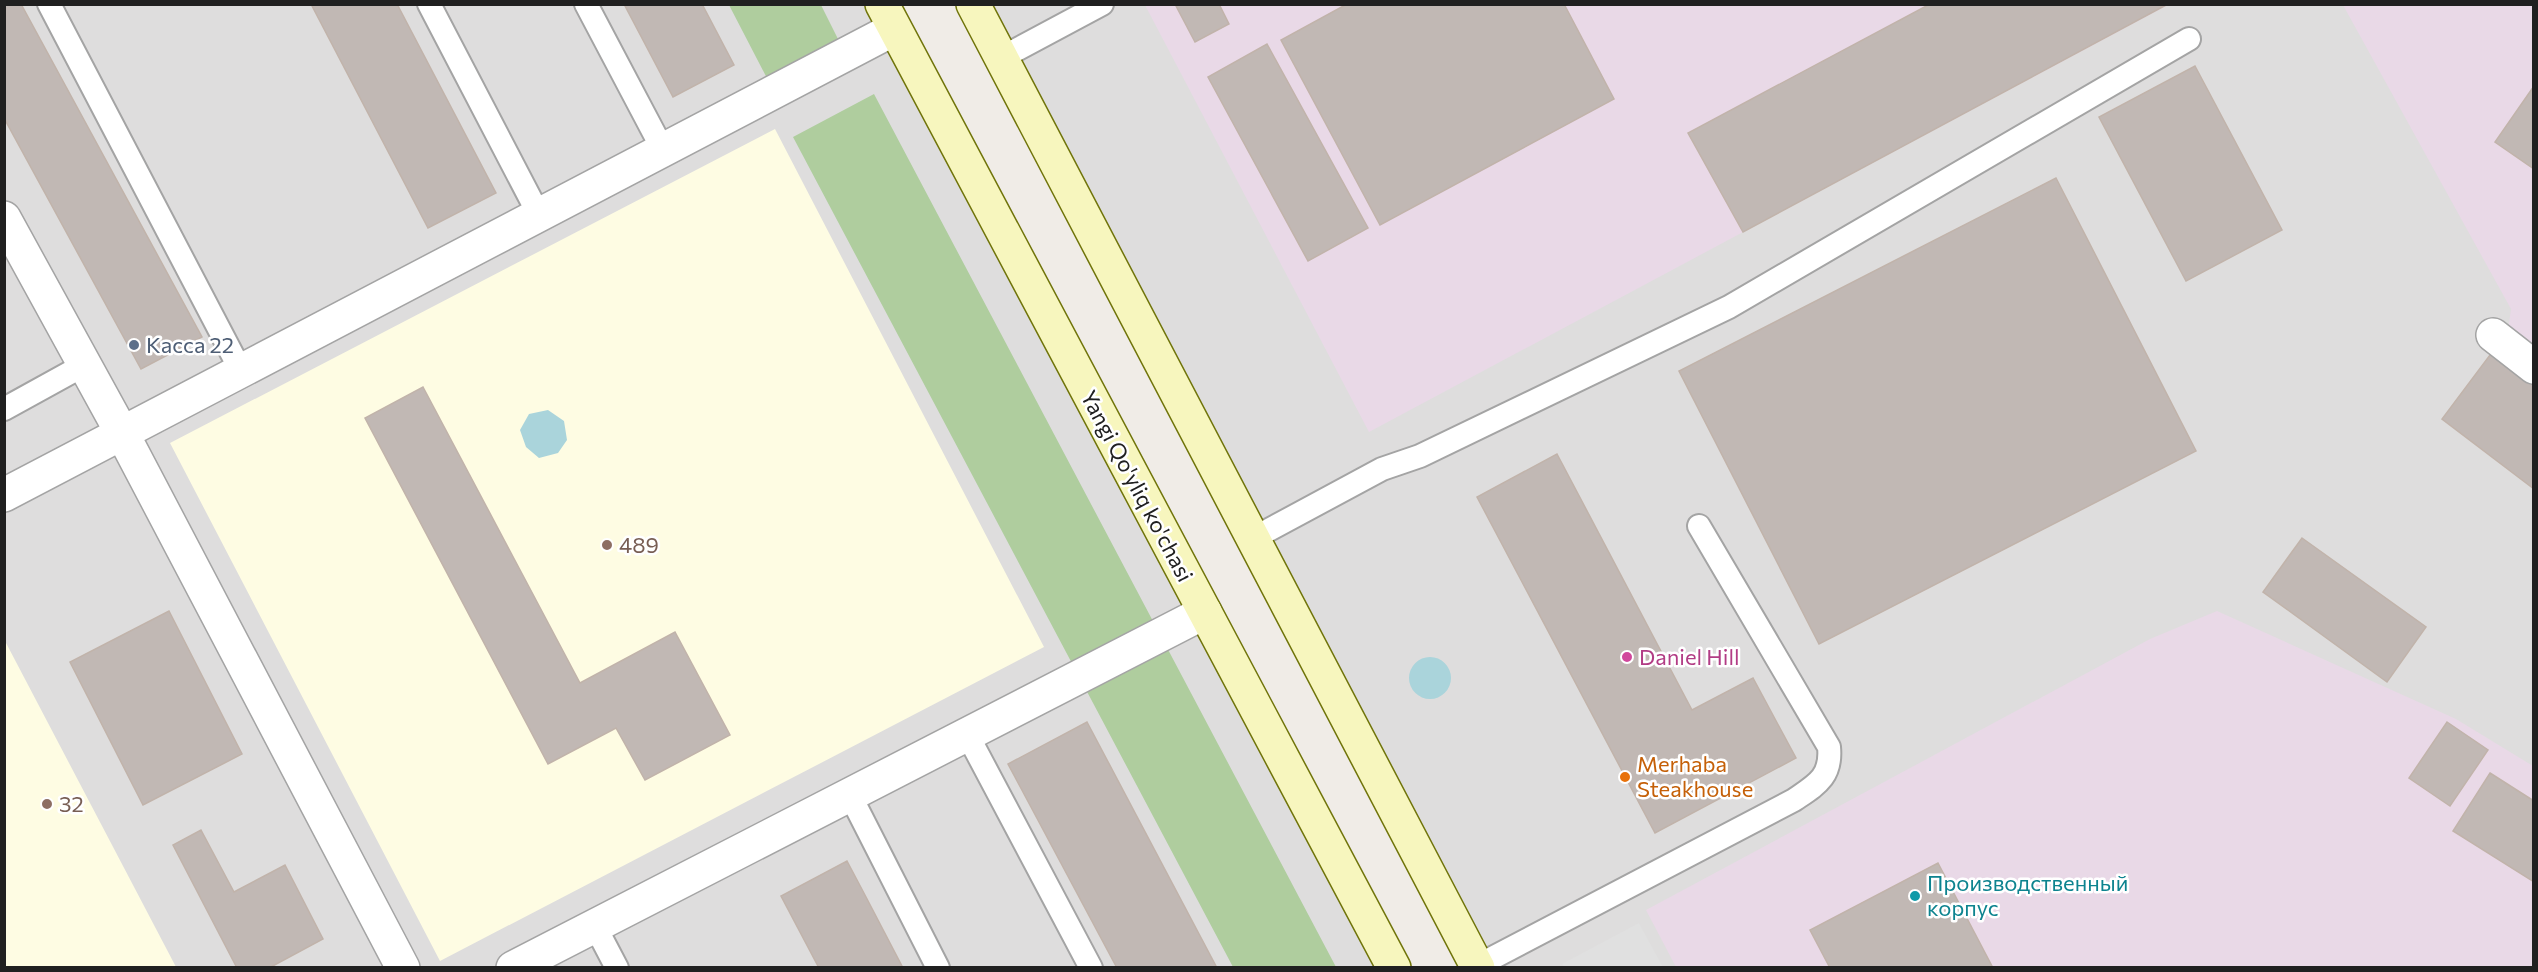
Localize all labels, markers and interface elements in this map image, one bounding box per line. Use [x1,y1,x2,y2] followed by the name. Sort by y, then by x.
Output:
[146,331,234,358] place label: Касса 22
[127,338,141,352] marker: Касса 22
[1076,385,1199,586] street label: Yangi Qo'yliq ko'chasi
[619,531,659,558] place label: 489
[600,538,614,552] marker: 489
[1639,643,1740,670] place label: Daniel Hill
[1620,650,1634,664] marker: Daniel Hill
[1637,750,1753,802] place label: Merhaba Steakhouse
[1618,770,1632,784] marker: Merhaba Steakhouse
[59,790,84,817] place label: 32
[40,797,54,811] marker: 32
[1927,869,2128,921] place label: Производственный корпус
[1908,889,1922,903] marker: Производственный корпус

